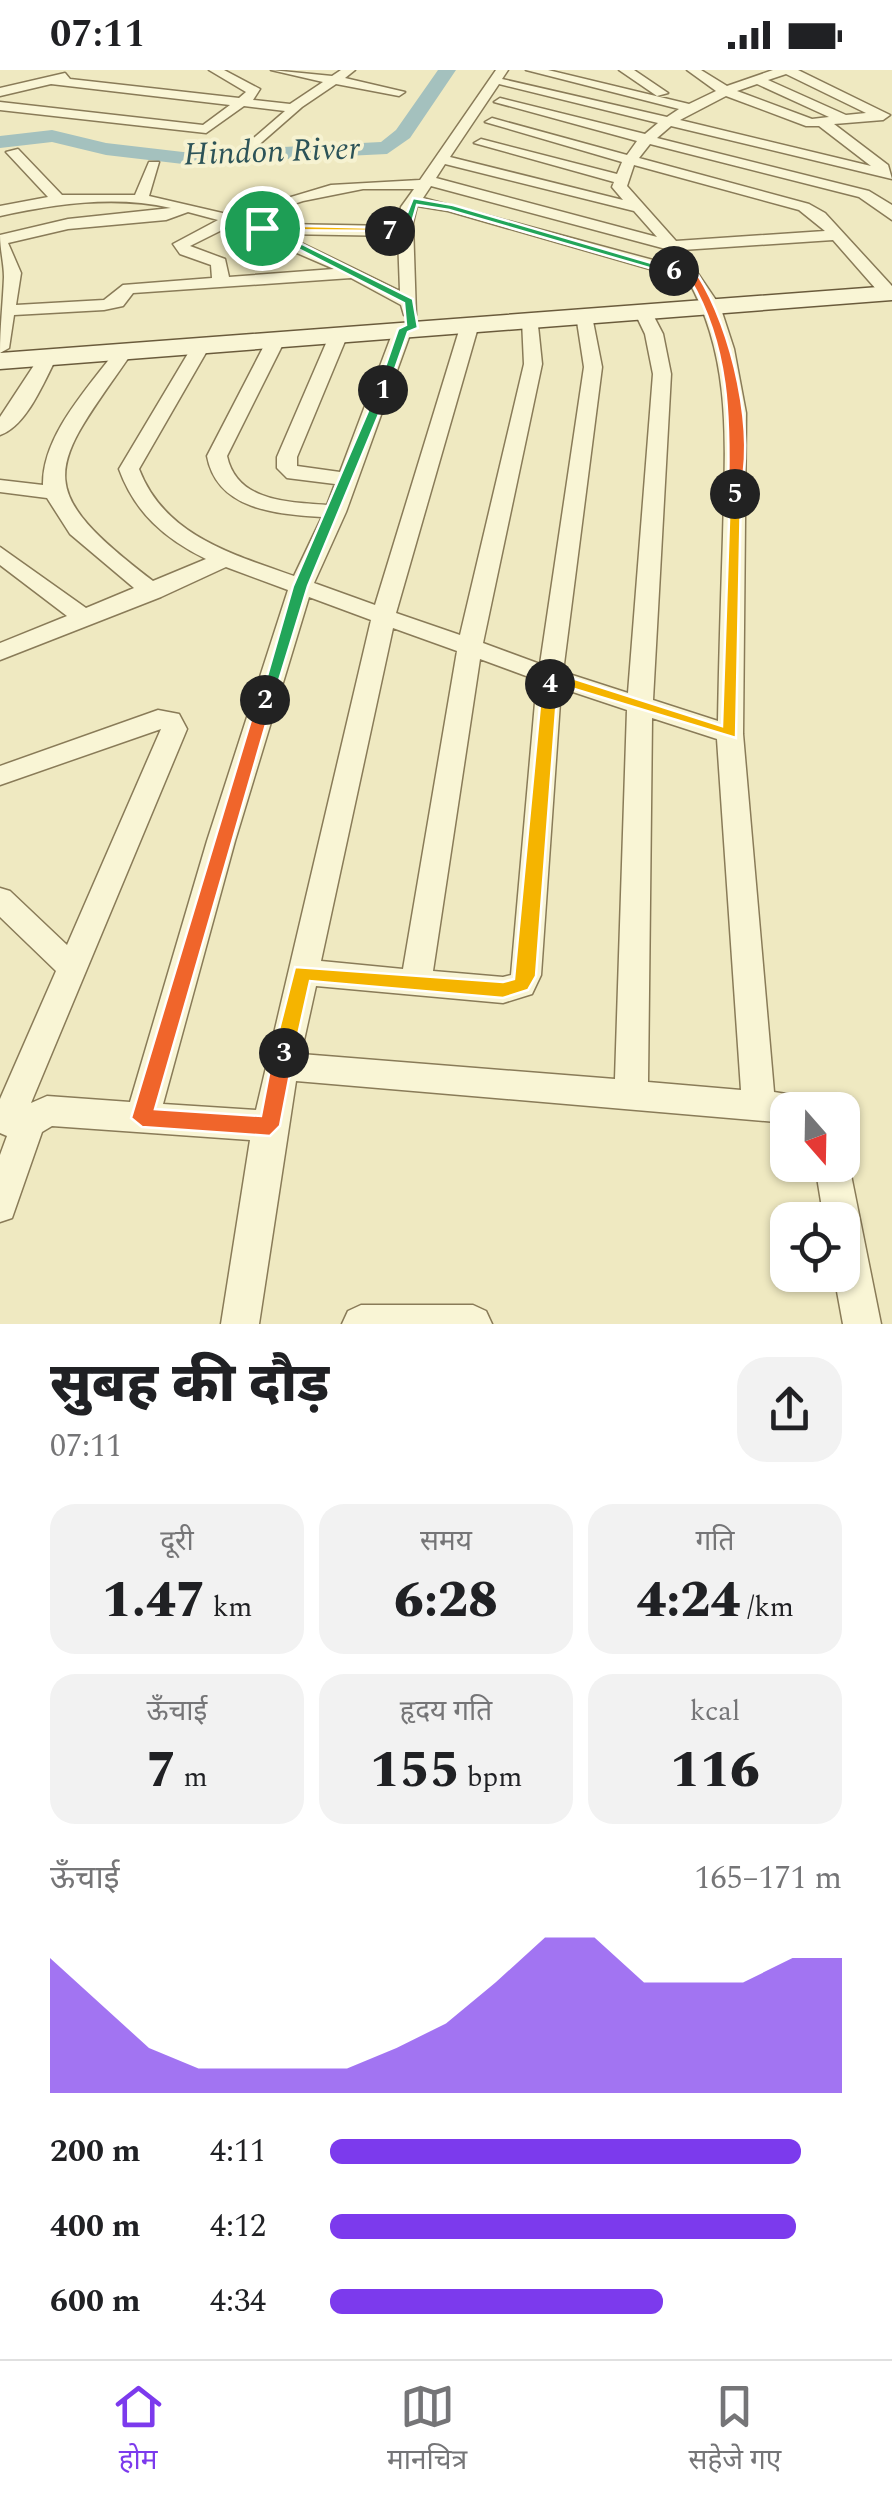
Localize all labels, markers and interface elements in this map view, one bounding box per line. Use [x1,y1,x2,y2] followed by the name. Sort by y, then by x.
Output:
[50,6,145,64] text: 07:11
[183,124,362,180] water label: Hindon River
[220,186,305,271] pin
[235,201,290,256] icon: arrive
[365,206,415,256] pin: 7
[382,209,398,252] text: 7
[649,246,699,296] pin: 6
[666,249,682,292] text: 6
[358,365,408,415] pin: 1
[375,368,391,411] text: 1
[710,469,760,519] pin: 5
[727,472,743,515] text: 5
[525,659,575,709] pin: 4
[542,662,558,705] text: 4
[240,675,290,725] pin: 2
[257,678,273,721] text: 2
[259,1028,309,1078] pin: 3
[276,1031,292,1074] text: 3
[770,1092,860,1182] north arrow
[770,1092,860,1292] map controls
[770,1202,860,1292] button: locate
[50,1343,329,1426] text: सुबह की दौड़
[737,1357,842,1462] button: share
[50,1422,122,1471] text: 07:11
[160,1520,194,1563] text: दूरी
[420,1520,472,1563] text: समय
[696,1520,734,1563] text: गति
[102,1563,206,1639] text: 1.47
[394,1563,498,1639] text: 6:28
[636,1563,740,1639] text: 4:24
[206,1586,252,1629] text: km
[740,1586,794,1629] text: /km
[147,1690,207,1733] text: ऊँचाई
[400,1690,492,1733] text: हृदय गति
[690,1690,740,1733] text: kcal
[146,1733,176,1809] text: 7
[370,1733,460,1809] text: 155
[670,1733,760,1809] text: 116
[176,1756,208,1799] text: m
[460,1756,522,1799] text: bpm
[50,1854,119,1903] text: ऊँचाई
[694,1854,842,1903] text: 165–171 m
[50,2127,141,2176] text: 200 m
[210,2127,266,2176] text: 4:11
[50,2202,141,2251] text: 400 m
[210,2202,266,2251] text: 4:12
[50,2277,141,2326] text: 600 m
[210,2277,266,2326] text: 4:34
[111,2379,166,2482] tab: होम
[387,2379,467,2482] tab: मानचित्र
[688,2379,781,2482] tab: सहेजे गए

